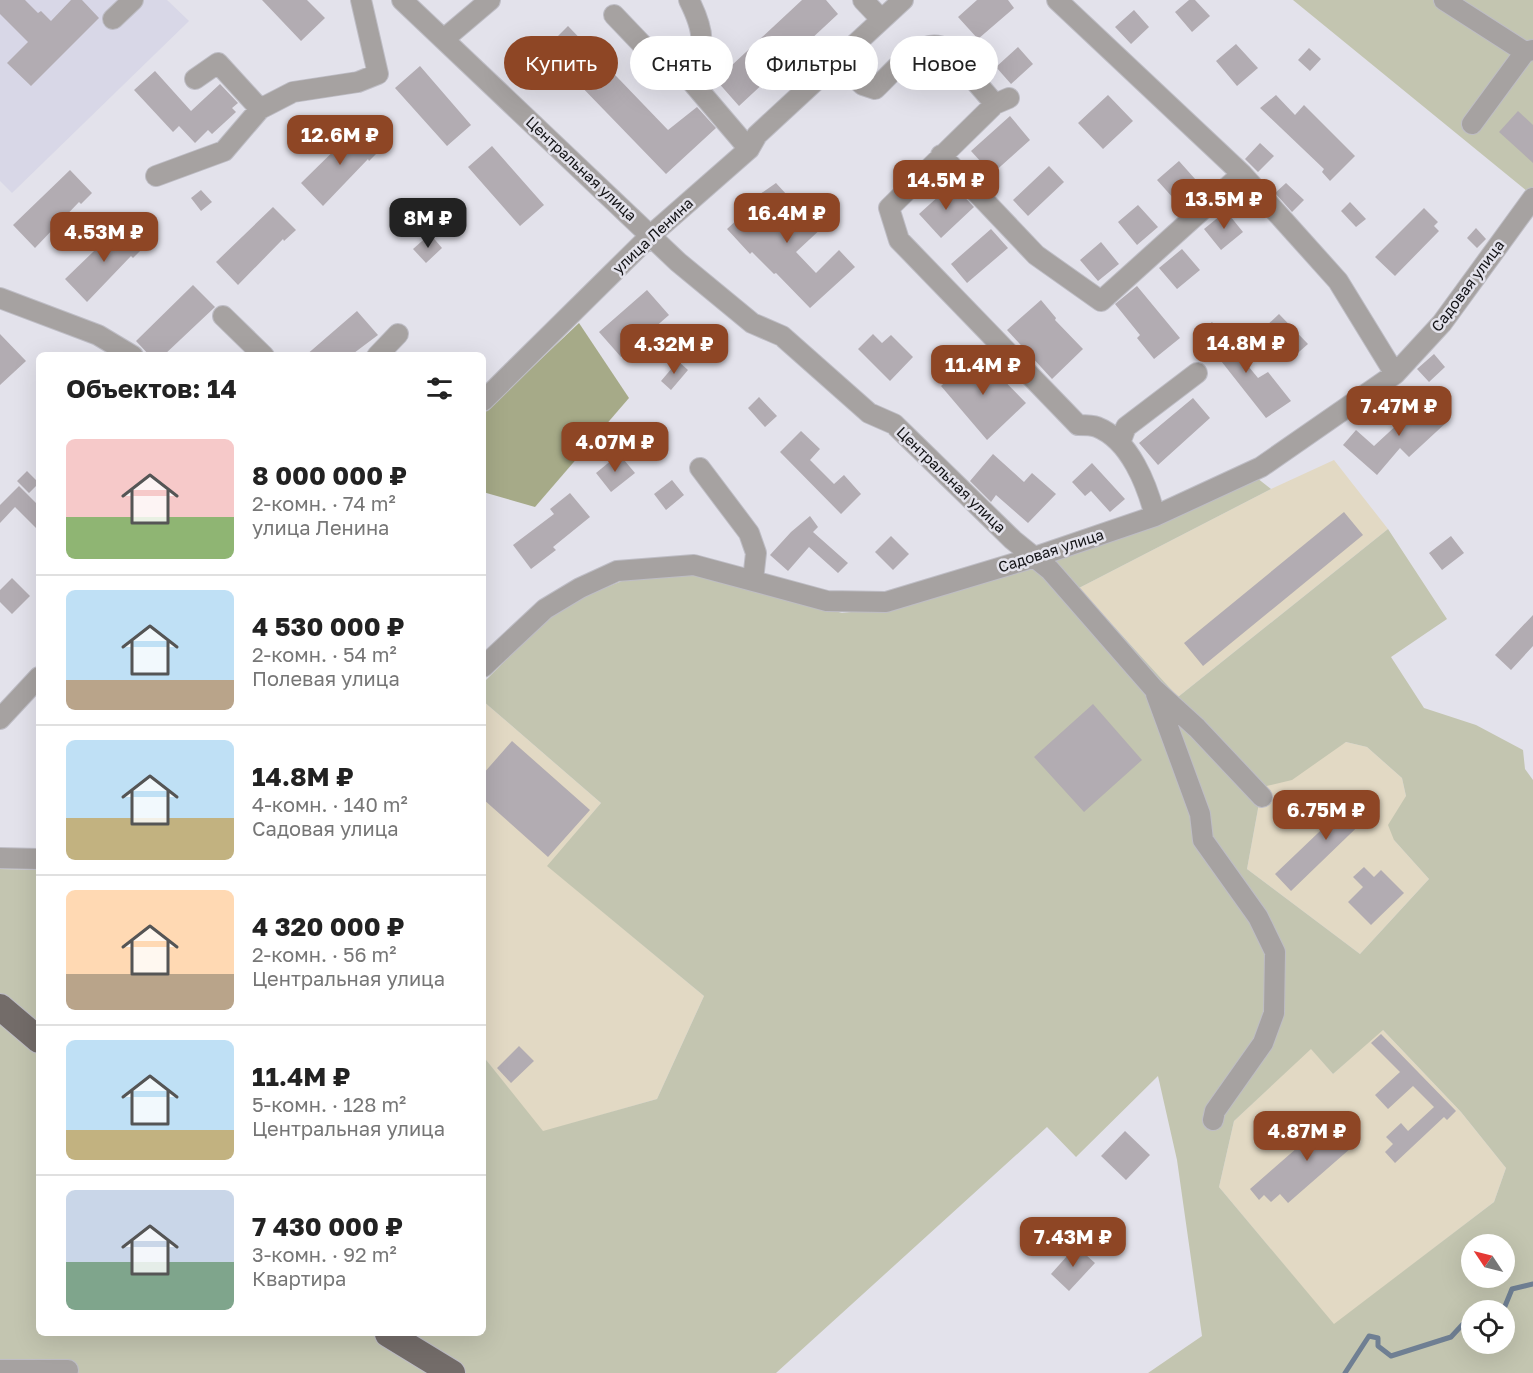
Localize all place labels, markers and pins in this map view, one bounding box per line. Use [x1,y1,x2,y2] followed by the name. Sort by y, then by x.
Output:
[285,115,395,166] pin: 12.6M ₽
[891,160,1001,211] pin: 14.5M ₽
[1169,179,1279,230] pin: 13.5M ₽
[732,193,842,244] pin: 16.4M ₽
[392,198,464,249] pin: 8M ₽
[49,212,159,263] pin: 4.53M ₽
[1191,323,1301,374] pin: 14.8M ₽
[619,324,729,375] pin: 4.32M ₽
[928,345,1038,396] pin: 11.4M ₽
[1344,386,1454,437] pin: 7.47M ₽
[560,422,670,473] pin: 4.07M ₽
[1271,790,1381,841] pin: 6.75M ₽
[1252,1111,1362,1162] pin: 4.87M ₽
[1018,1217,1128,1268] pin: 7.43M ₽

